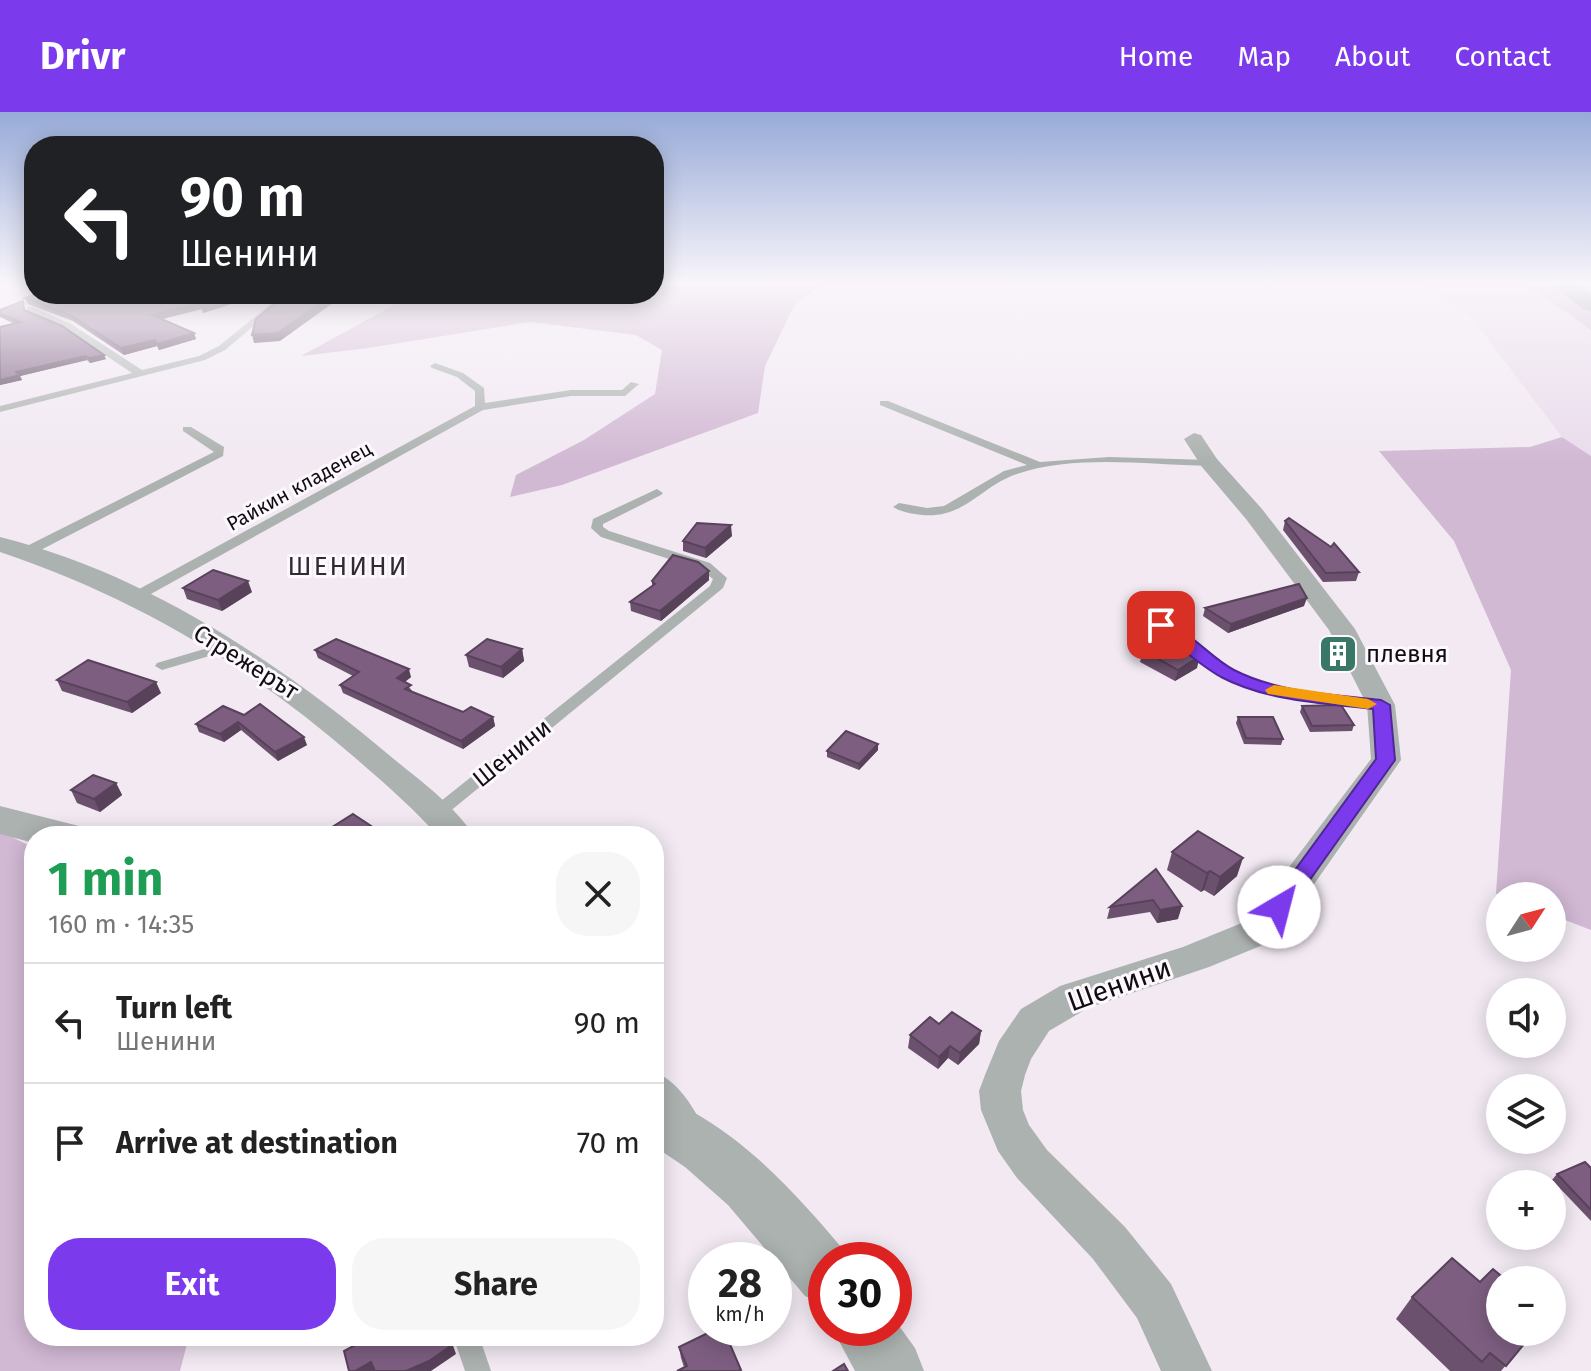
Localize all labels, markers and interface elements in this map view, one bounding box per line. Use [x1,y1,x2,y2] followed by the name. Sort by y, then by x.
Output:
[40,33,125,79] text: Drivr
[1119,40,1193,73] text: Home
[1237,40,1291,73] text: Map
[1335,40,1410,73] text: About
[1454,40,1551,73] text: Contact
[180,164,305,231] text: 90 m
[48,168,152,272] icon: left
[180,232,319,276] text: Шенини
[222,436,376,536] street label: Райкин кладенец
[288,551,408,582] district label: ШЕНИНИ
[1127,591,1195,659] pin
[1139,603,1183,647] icon: arrive
[188,619,304,705] street label: Стрежерът
[1317,633,1359,675] building icon: плевня
[1366,640,1448,668] place label: плевня
[467,713,557,793] street label: Шенини
[48,850,163,908] text: 1 min
[556,852,640,936] button: close
[1237,865,1321,949] position arrow
[1486,882,1566,962] north arrow
[1486,882,1566,1346] map controls
[48,909,194,940] text: 160 m · 14:35
[1063,951,1176,1018] street label: Шенини
[1486,978,1566,1058] button: sound
[116,990,232,1026] text: Turn left
[48,1001,92,1045] icon: left
[574,1005,640,1041] text: 90 m
[116,1026,216,1057] text: Шенини
[1486,1074,1566,1154] button: layers
[48,1121,92,1165] icon: arrive
[116,1125,398,1161] text: Arrive at destination
[577,1125,640,1161] text: 70 m
[1486,1170,1566,1250] button: +
[48,1238,336,1330] button: Exit
[352,1238,640,1330] button: Share
[808,1242,912,1346] speed limit sign: 30
[718,1260,762,1308] text: 28
[1486,1266,1566,1346] button: −
[715,1302,765,1326] text: km/h

